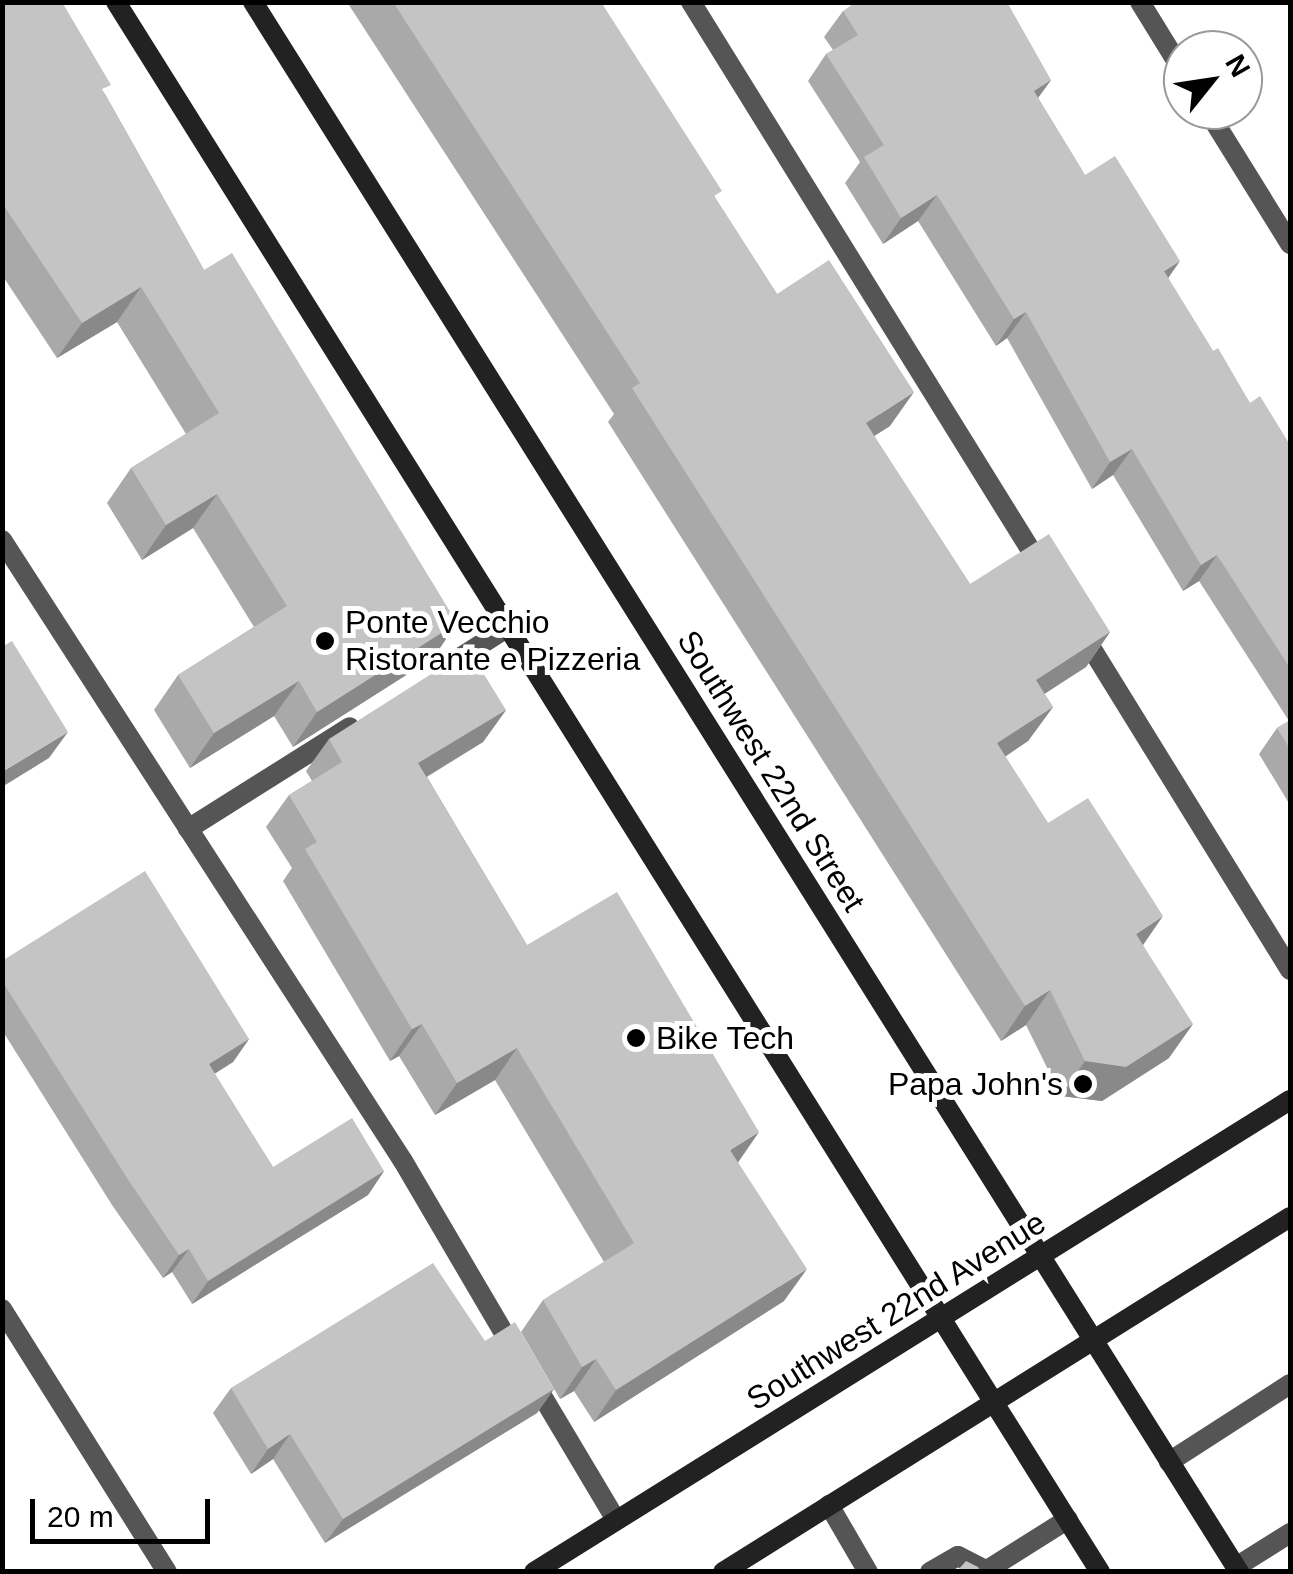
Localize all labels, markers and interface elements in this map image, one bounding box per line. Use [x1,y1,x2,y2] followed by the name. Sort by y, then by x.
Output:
[1163,30,1263,130] north arrow
[1219,49,1256,82] text: N
[345,604,640,679] place label: Ponte Vecchio Ristorante e Pizzeria
[669,624,873,918] street label: Southwest 22nd Street
[314,630,336,652] marker: Ponte Vecchio Ristorante e Pizzeria
[656,1019,795,1057] place label: Bike Tech
[625,1027,647,1049] marker: Bike Tech
[888,1065,1063,1103] place label: Papa John's
[1072,1073,1094,1095] marker: Papa John's
[739,1203,1053,1419] street label: Southwest 22nd Avenue
[35,1479,215,1541] scale bar
[47,1500,114,1533] text: 20 m

